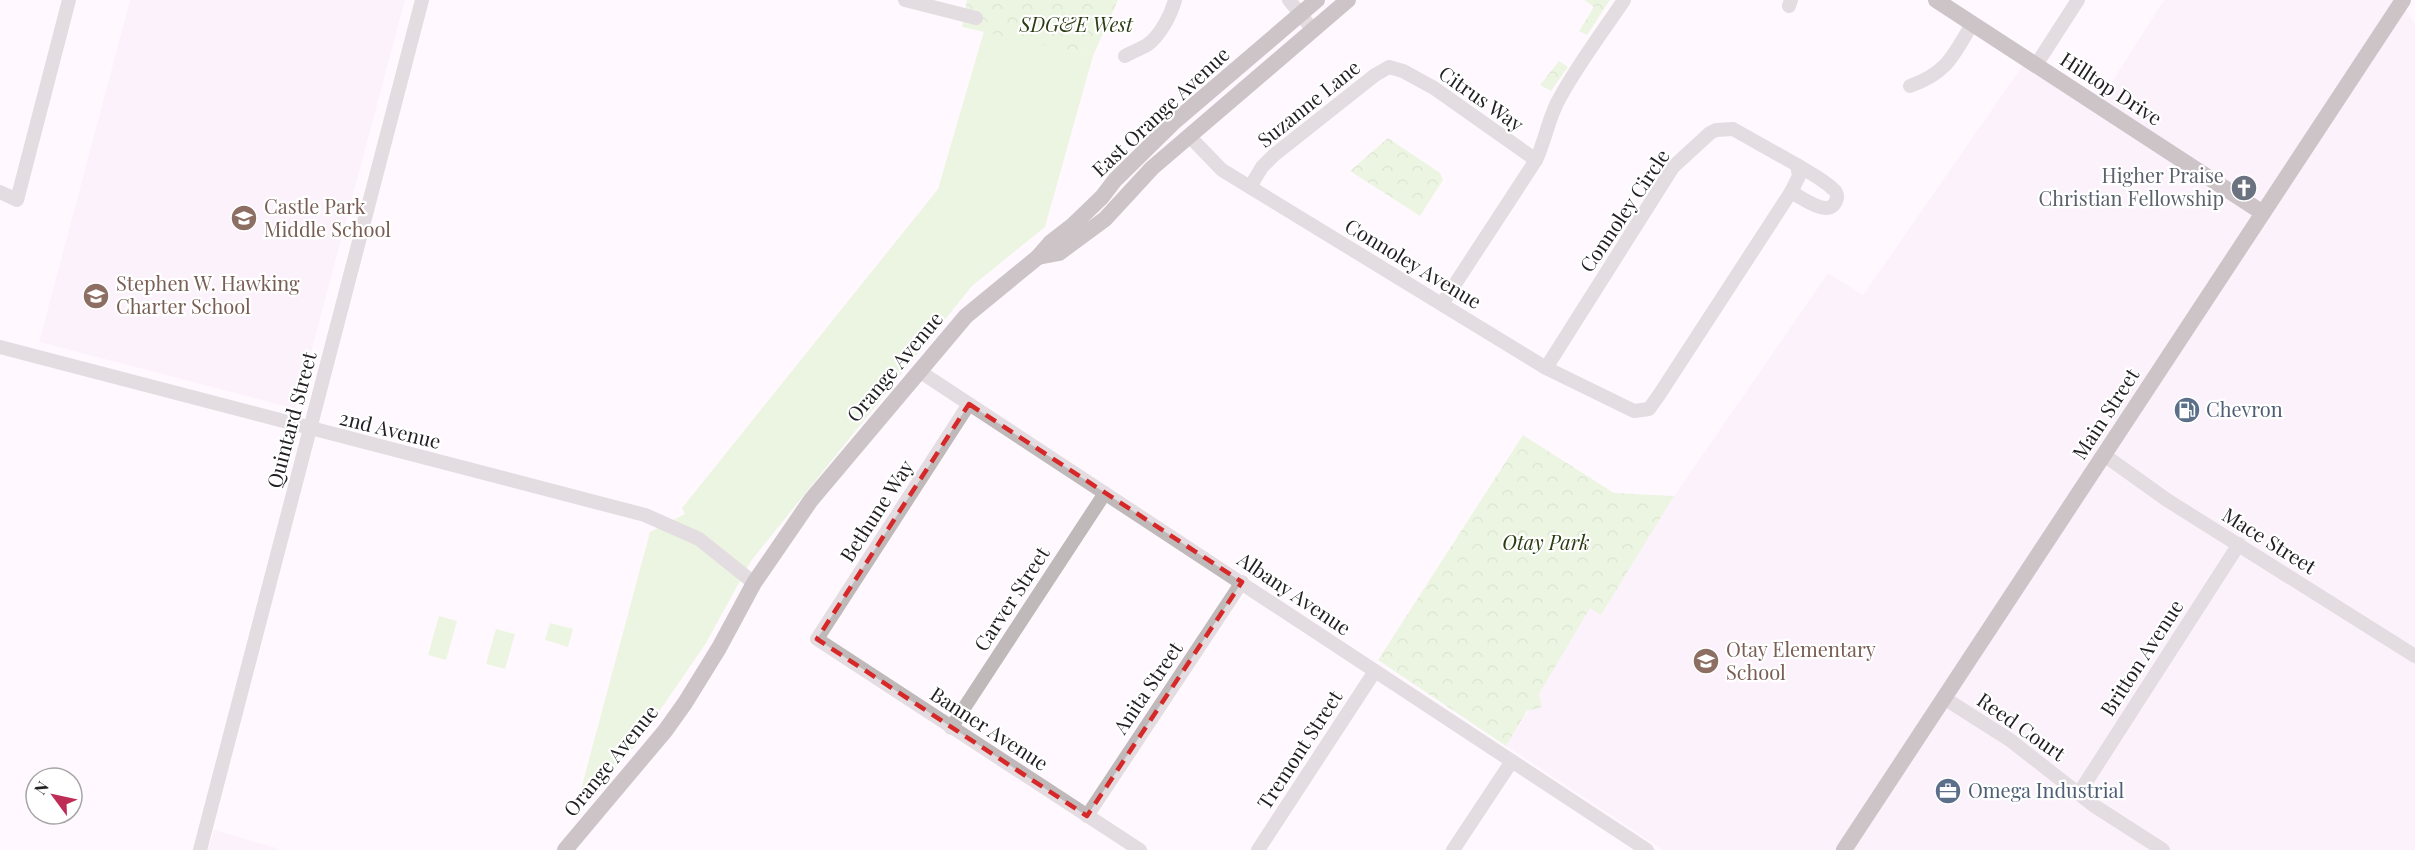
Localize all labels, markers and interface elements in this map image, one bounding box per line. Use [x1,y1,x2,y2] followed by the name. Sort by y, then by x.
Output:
[1018,10,1134,37] park label: SDG&E West
[1085,40,1235,182] street label: East Orange Avenue
[2056,45,2168,131] street label: Hilltop Drive
[1251,53,1365,153] street label: Suzanne Lane
[1434,59,1530,137] street label: Citrus Way
[1573,143,1675,277] street label: Connoley Circle
[2038,161,2224,211] place label: Higher Praise Christian Fellowship
[2229,173,2259,203] church icon: Higher Praise Christian Fellowship
[264,192,391,242] place label: Castle Park Middle School
[229,203,259,233] school or university icon: Castle Park Middle School
[1341,211,1487,314] street label: Connoley Avenue
[116,269,300,319] place label: Stephen W. Hawking Charter School
[81,281,111,311] school or university icon: Stephen W. Hawking Charter School
[840,305,948,427] street label: Orange Avenue
[259,348,322,491] street label: Quintard Street
[2065,362,2145,464] street label: Main Street
[2172,395,2202,425] fuel station icon: Chevron
[2206,395,2283,422] place label: Chevron
[337,403,444,454] street label: 2nd Avenue
[833,454,919,566] street label: Bethune Way
[2218,500,2323,580] street label: Mace Street
[1502,528,1590,555] park label: Otay Park
[967,540,1055,656] street label: Carver Street
[1232,544,1357,641] street label: Albany Avenue
[2093,594,2188,721] street label: Britton Avenue
[1105,635,1188,739] street label: Anita Street
[1726,635,1876,685] place label: Otay Elementary School
[1691,646,1721,676] school or university icon: Otay Elementary School
[926,680,1054,776] street label: Banner Avenue
[1250,684,1348,814] street label: Tremont Street
[1972,685,2072,767] street label: Reed Court
[556,699,663,821] street label: Orange Avenue
[24,766,84,826] north arrow
[1933,776,1963,806] office icon: Omega Industrial
[1968,776,2124,803] place label: Omega Industrial
[29,777,53,798] text: N

